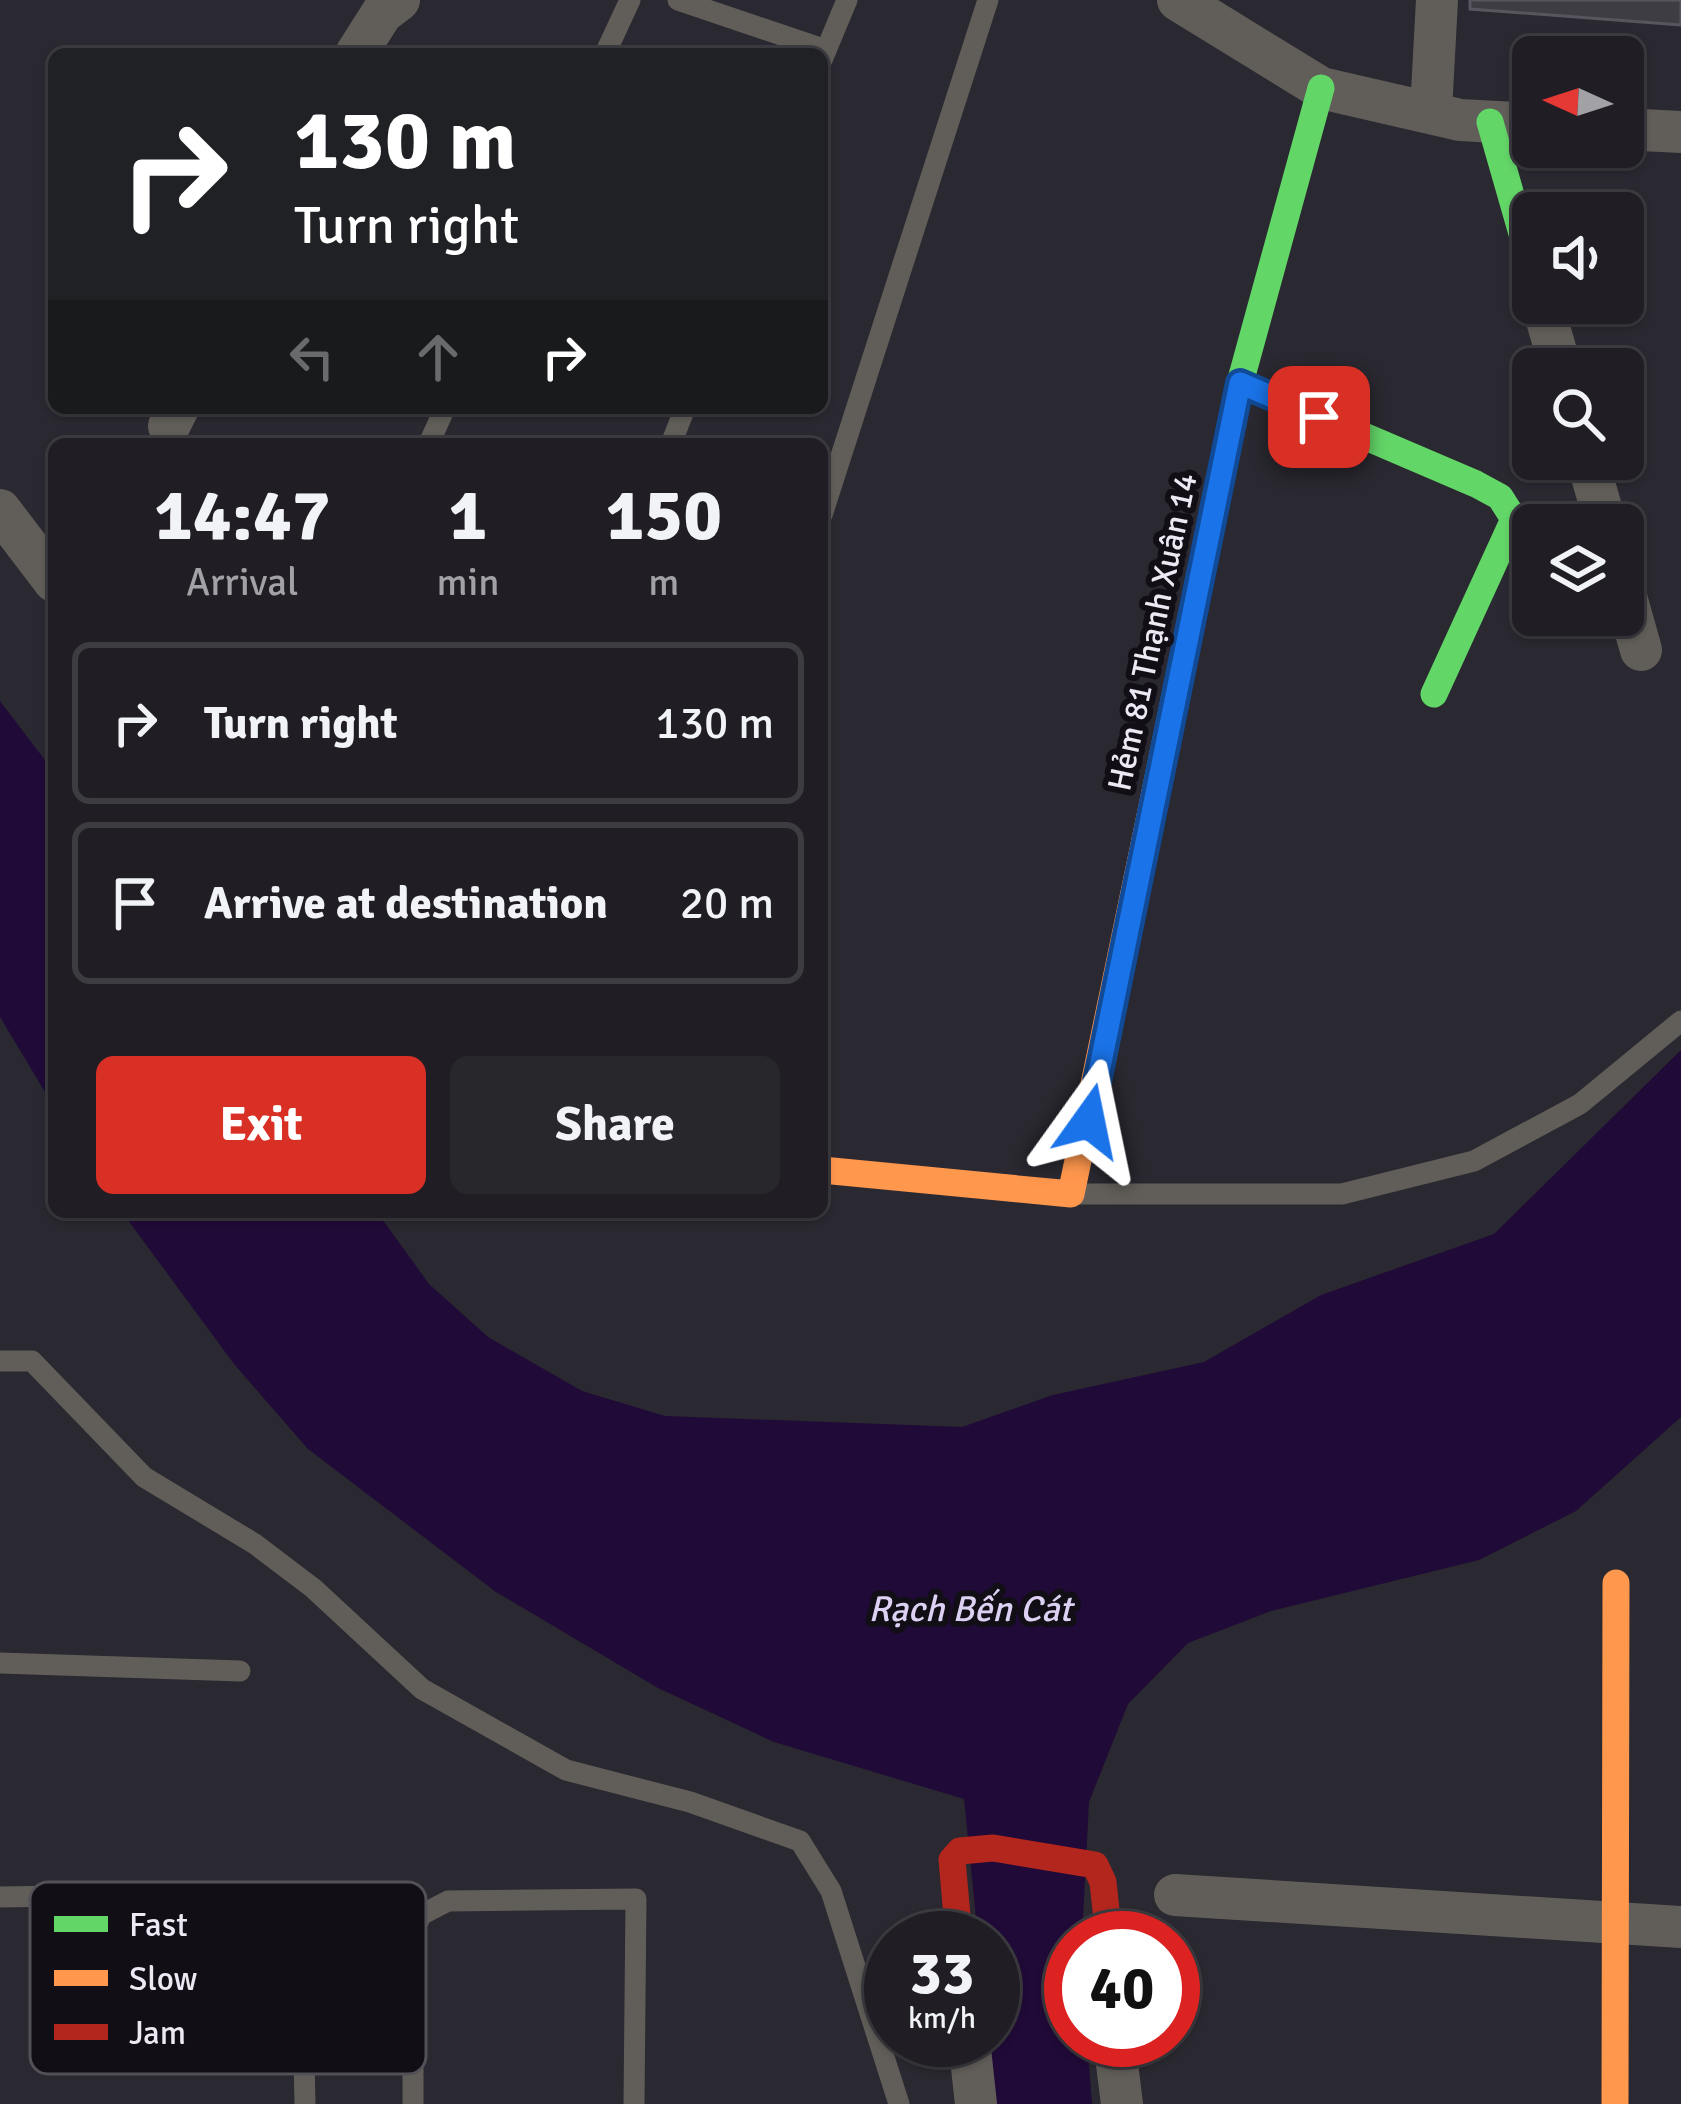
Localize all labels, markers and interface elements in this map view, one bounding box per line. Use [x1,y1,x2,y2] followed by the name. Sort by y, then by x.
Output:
[1512,36,1644,168] north arrow
[1512,36,1644,636] map controls
[294,89,516,193] text: 130 m
[96,96,252,252] icon: right
[294,192,519,259] text: Turn right
[1512,192,1644,324] button: sound
[279,324,345,390] icon: left
[405,324,471,390] icon: ahead
[531,324,597,390] icon: right
[1512,348,1644,480] button: search
[1268,366,1370,468] pin
[1286,384,1352,450] icon: arrive
[1099,469,1207,795] street label: Hẻm 81 Thạnh Xuân 14
[154,471,331,560] text: 14:47
[449,471,487,560] text: 1
[605,471,722,560] text: 150
[1512,504,1644,636] button: layers
[186,558,298,606] text: Arrival
[437,558,500,606] text: min
[648,558,679,606] text: m
[102,690,168,756] icon: right
[204,696,398,751] text: Turn right
[655,696,774,751] text: 130 m
[102,870,168,936] icon: arrive
[204,876,608,931] text: Arrive at destination
[680,876,774,931] text: 20 m
[96,1056,426,1194] button: Exit
[450,1056,780,1194] button: Share
[1026,1058,1152,1184] position arrow
[868,1587,1076,1632] water label: Rạch Bến Cát
[30,1882,426,2074] legend
[129,1905,188,1946] text: Fast
[1044,1911,1200,2067] speed limit sign: 40
[910,1937,974,2011] text: 33
[129,1959,198,2000] text: Slow
[908,2000,976,2037] text: km/h
[129,2013,186,2054] text: Jam

